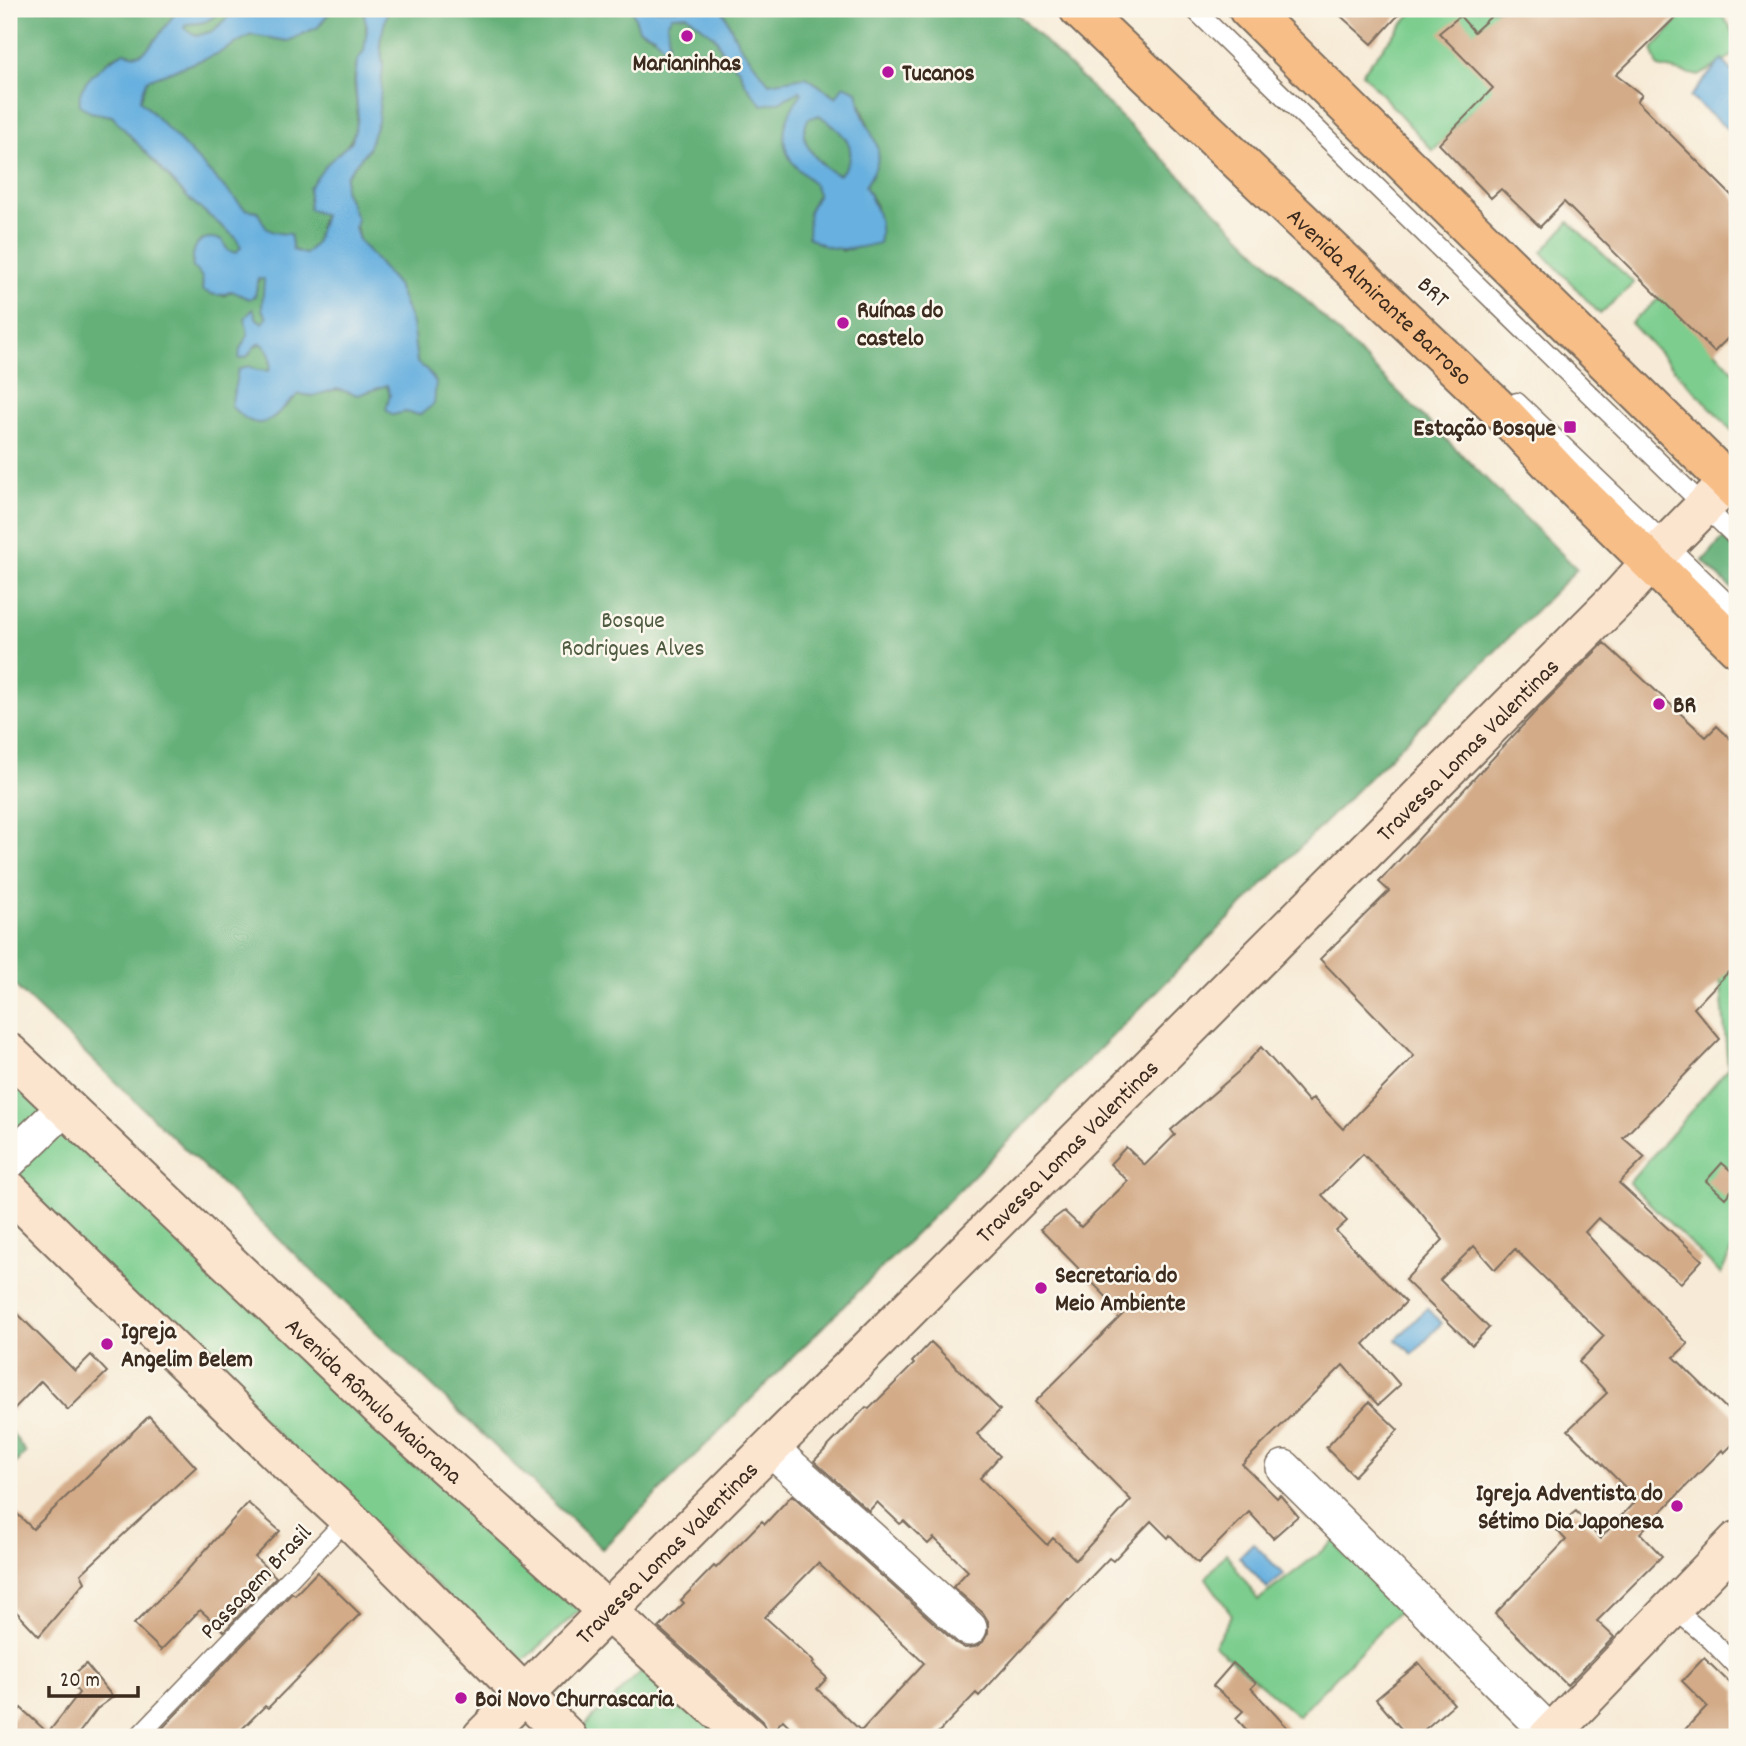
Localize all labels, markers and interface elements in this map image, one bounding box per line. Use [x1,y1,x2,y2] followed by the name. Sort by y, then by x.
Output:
[679,28,695,44] marker: Marianinhas
[633,48,741,82] place label: Marianinhas
[902,58,975,92] place label: Tucanos
[880,64,896,80] marker: Tucanos
[1278,201,1479,395] street label: Avenida Almirante Barroso
[1408,270,1456,317] street label: BRT
[857,295,944,357] place label: Ruínas do castelo
[835,315,851,331] marker: Ruínas do castelo
[1413,413,1556,447] place label: Estação Bosque
[1562,419,1578,435] marker: Estação Bosque
[561,605,705,667] park label: Bosque Rodrigues Alves
[1370,652,1569,851] street label: Travessa Lomas Valentinas
[1673,690,1696,724] place label: BR
[1651,696,1667,712] marker: BR
[970,1053,1168,1252] street label: Travessa Lomas Valentinas
[1055,1260,1186,1322] place label: Secretaria do Meio Ambiente
[1033,1280,1049,1296] marker: Secretaria do Meio Ambiente
[276,1311,469,1494] street label: Avenida Rômulo Maiorana
[121,1316,253,1378] place label: Igreja Angelim Belem
[99,1336,115,1352] marker: Igreja Angelim Belem
[569,1455,768,1654] street label: Travessa Lomas Valentinas
[1476,1478,1664,1540] place label: Igreja Adventista do Sétimo Dia Japonesa
[1669,1498,1685,1514] marker: Igreja Adventista do Sétimo Dia Japonesa
[193,1518,321,1648] street label: Passagem Brasil
[49,1655,138,1699] scale bar
[60,1667,100,1697] text: 20 m
[475,1684,674,1718] place label: Boi Novo Churrascaria
[453,1690,469,1706] marker: Boi Novo Churrascaria

